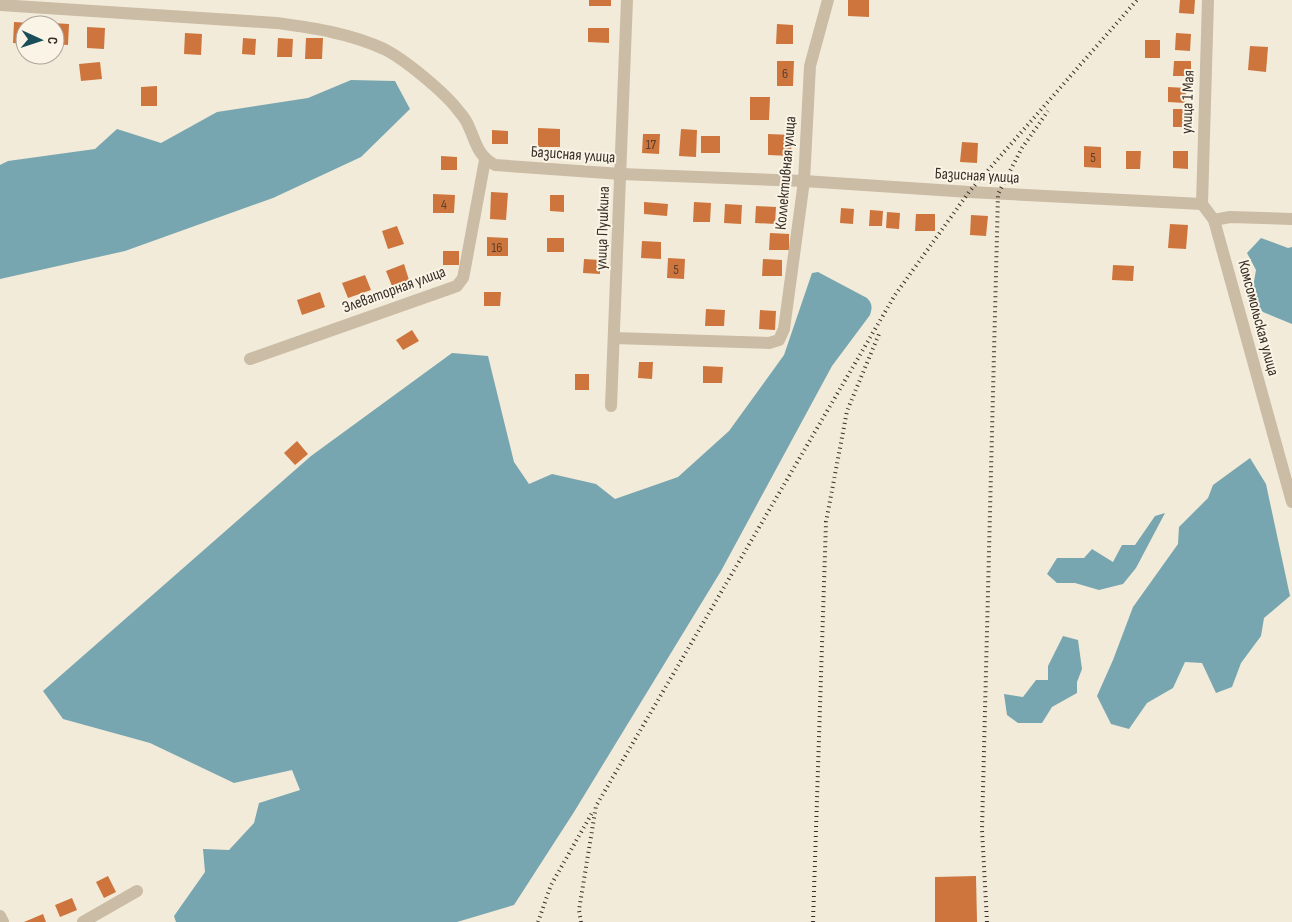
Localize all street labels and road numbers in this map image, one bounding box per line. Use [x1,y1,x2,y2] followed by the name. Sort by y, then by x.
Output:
[1177,70,1199,134] street label: улица 1 Мая
[772,115,800,231] street label: Коллективная улица
[530,143,616,167] street label: Базисная улица
[934,164,1020,188] street label: Базисная улица
[592,186,614,270] street label: улица Пушкина
[1233,258,1283,378] street label: Комсомольская улица
[340,262,448,318] street label: Элеваторная улица

